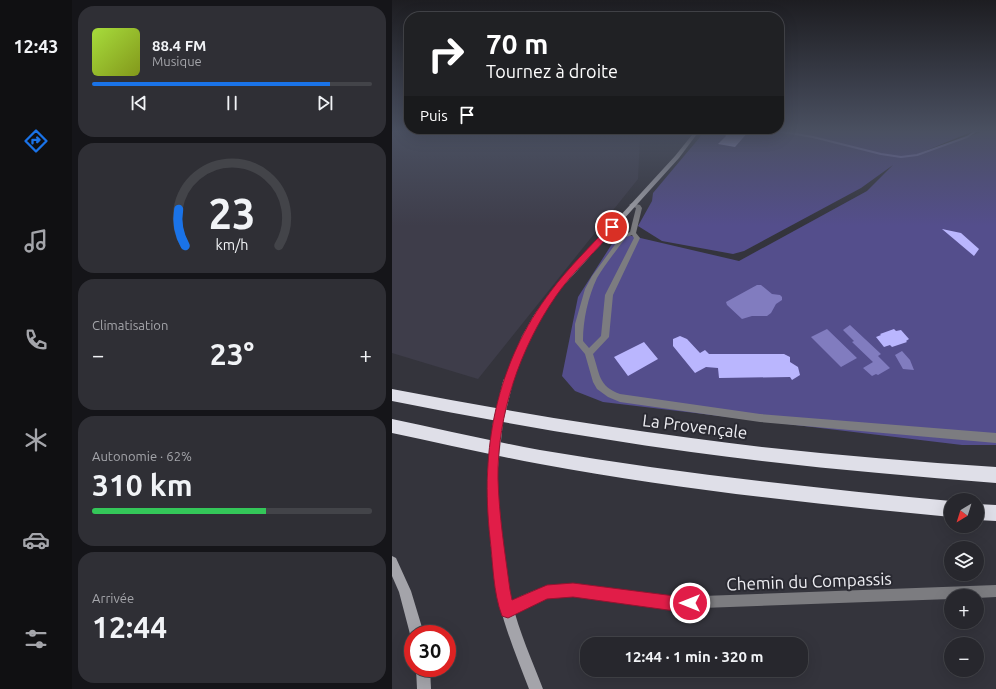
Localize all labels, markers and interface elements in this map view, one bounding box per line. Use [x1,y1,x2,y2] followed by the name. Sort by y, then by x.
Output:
[420,28,472,80] icon: right
[486,28,548,59] text: 70 m
[13,36,59,56] text: 12:43
[152,37,206,54] text: 88.4 FM
[152,54,202,68] text: Musique
[486,61,618,81] text: Tournez à droite
[128,92,150,114] icon: previous
[221,92,243,114] icon: pause
[314,92,336,114] icon: next
[456,104,478,126] icon: arrive
[420,107,448,124] text: Puis
[22,127,50,155] icon: directions
[209,190,255,237] text: 23
[595,210,629,244] pin
[601,216,623,238] icon: arrive
[22,227,50,255] icon: music
[216,236,248,252] text: km/h
[92,318,168,332] text: Climatisation
[22,326,50,354] icon: phone
[210,337,254,371] text: 23°
[92,342,104,367] text: −
[360,342,372,367] text: +
[641,410,749,442] street label: La Provençale
[22,426,50,454] icon: climate
[92,449,192,463] text: Autonomie · 62%
[92,468,193,502] text: 310 km
[944,493,984,533] north arrow
[944,493,984,677] map controls
[22,526,50,554] icon: car
[944,541,984,581] button: layers
[726,569,892,593] street label: Chemin du Compassis
[669,582,711,624] position arrow
[944,589,984,629] button: +
[92,591,134,605] text: Arrivée
[92,610,167,644] text: 12:44
[22,625,50,653] icon: filters
[404,625,456,677] speed limit sign: 30
[944,637,984,677] button: −
[625,648,763,665] text: 12:44 · 1 min · 320 m

